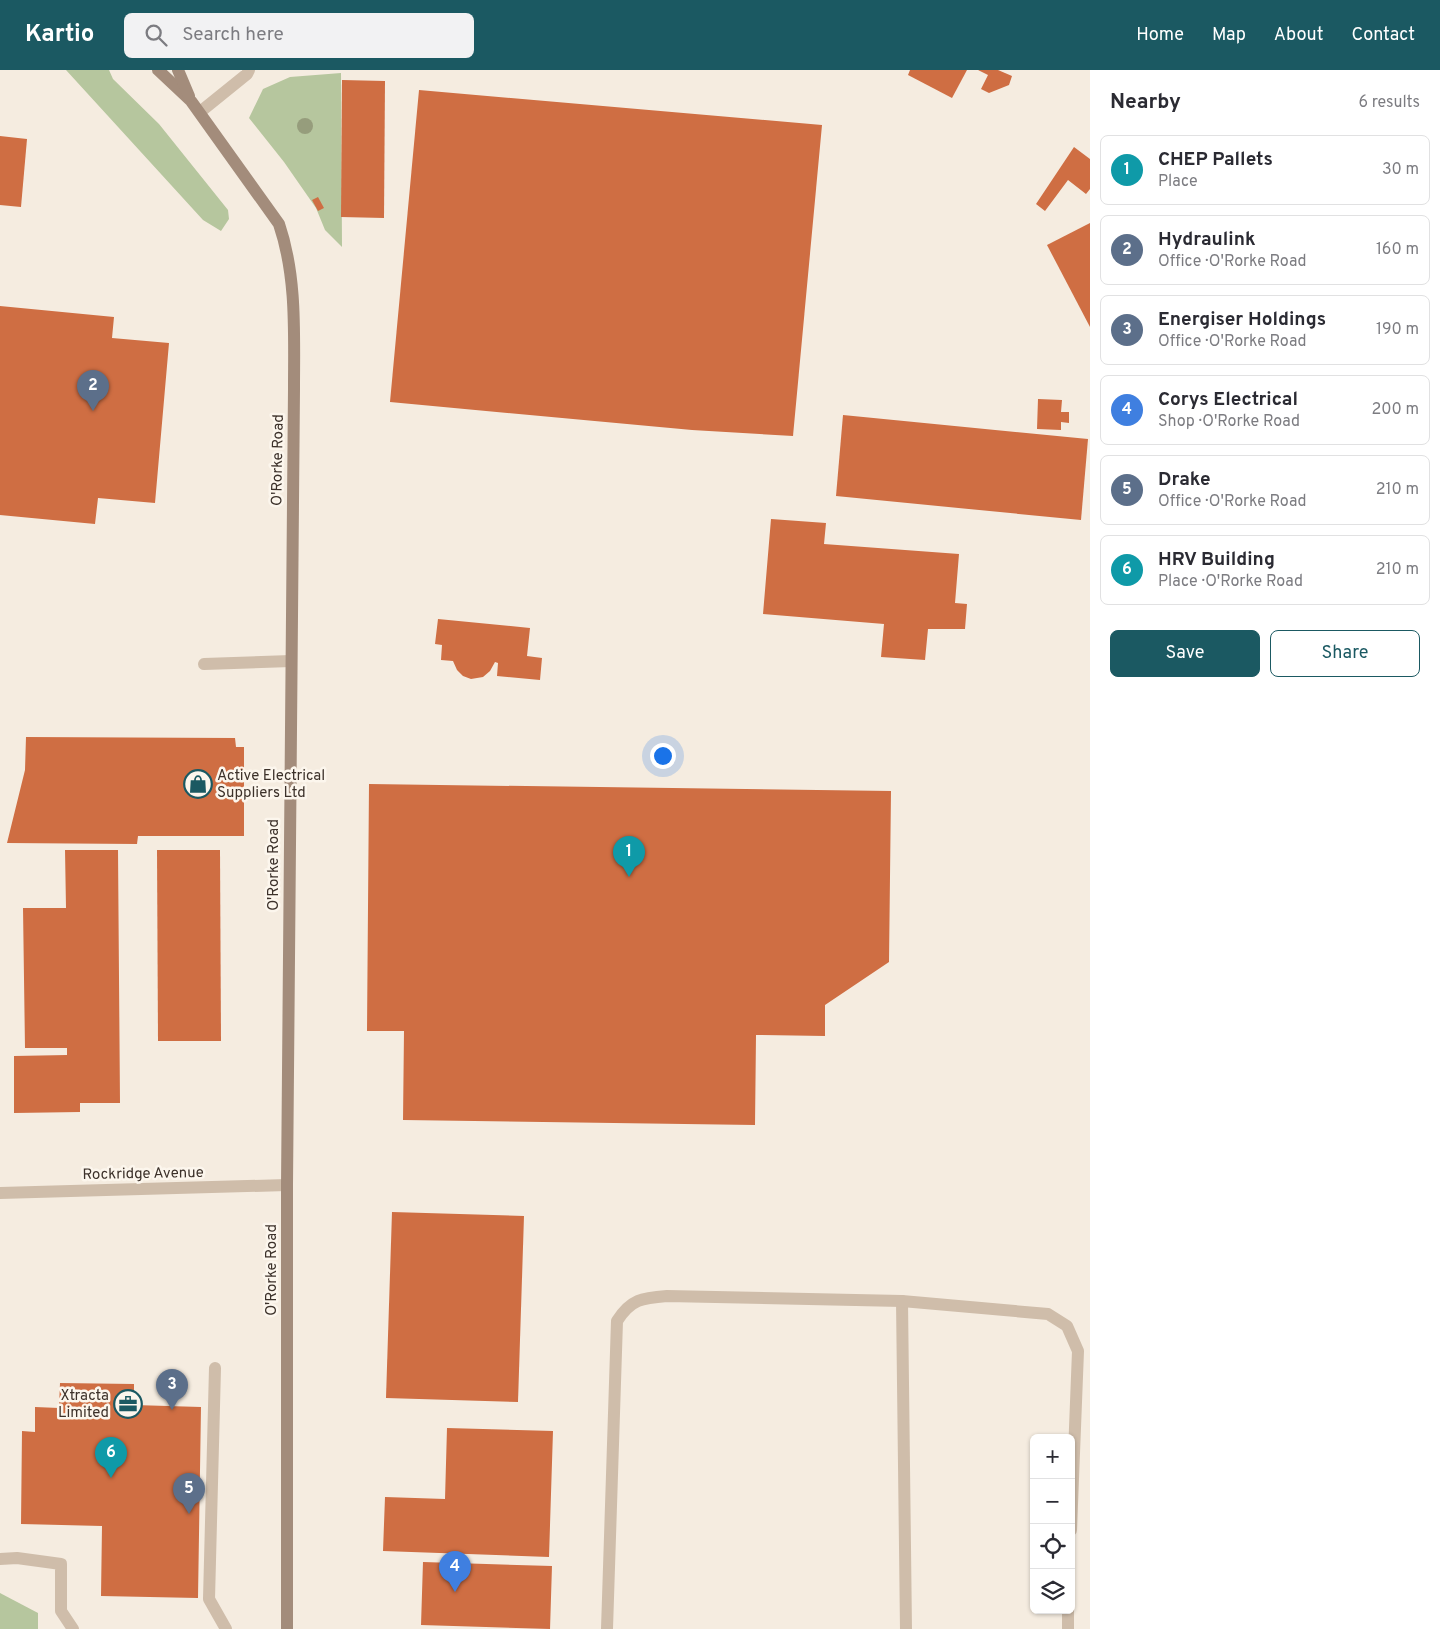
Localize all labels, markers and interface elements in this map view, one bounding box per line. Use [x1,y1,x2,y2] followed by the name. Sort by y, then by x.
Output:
[124,13,474,58] search box
[25,20,94,50] text: Kartio
[142,21,170,49] icon: search
[182,23,284,47] text: Search here
[1136,24,1184,47] text: Home
[1212,24,1246,47] text: Map
[1274,24,1323,47] text: About
[1351,24,1415,47] text: Contact
[1110,89,1181,116] text: Nearby
[1358,93,1420,113] text: 6 results
[1158,148,1273,172] text: CHEP Pallets
[1124,160,1130,180] text: 1
[1382,160,1419,180] text: 30 m
[1158,172,1198,192] text: Place
[1158,228,1256,252] text: Hydraulink
[1122,240,1132,260] text: 2
[1376,240,1419,260] text: 160 m
[1158,252,1307,272] text: Office · O'Rorke Road
[1158,308,1326,332] text: Energiser Holdings
[1122,320,1132,340] text: 3
[1376,320,1419,340] text: 190 m
[1158,332,1307,352] text: Office · O'Rorke Road
[77,370,109,411] pin: 2
[1158,388,1298,412] text: Corys Electrical
[1122,400,1132,420] text: 4
[1371,400,1419,420] text: 200 m
[1158,412,1300,432] text: Shop · O'Rorke Road
[268,414,289,506] street label: O'Rorke Road
[1158,468,1211,492] text: Drake
[1122,480,1132,500] text: 5
[1376,480,1419,500] text: 210 m
[1158,492,1307,512] text: Office · O'Rorke Road
[1158,548,1275,572] text: HRV Building
[1122,560,1132,580] text: 6
[1376,560,1419,580] text: 210 m
[1158,572,1303,592] text: Place · O'Rorke Road
[1110,630,1260,677] button: Save
[1270,630,1420,677] button: Share
[650,743,676,769] your location
[217,767,325,803] place label: Active Electrical Suppliers Ltd
[183,769,213,799] shop icon: Active Electrical Suppliers Ltd
[265,819,284,911] street label: O'Rorke Road
[613,836,645,877] pin: 1
[82,1164,204,1185] street label: Rockridge Avenue
[263,1224,282,1316] street label: O'Rorke Road
[156,1369,188,1410] pin: 3
[58,1387,109,1423] place label: Xtracta Limited
[113,1389,143,1419] office icon: Xtracta Limited
[1030,1434,1075,1614] map controls
[1030,1434,1075,1479] button: +
[95,1437,127,1478] pin: 6
[173,1473,205,1514] pin: 5
[1030,1479,1075,1524] button: −
[1030,1524,1075,1569] button: locate
[439,1551,471,1592] pin: 4
[1030,1569,1075,1614] button: layers

